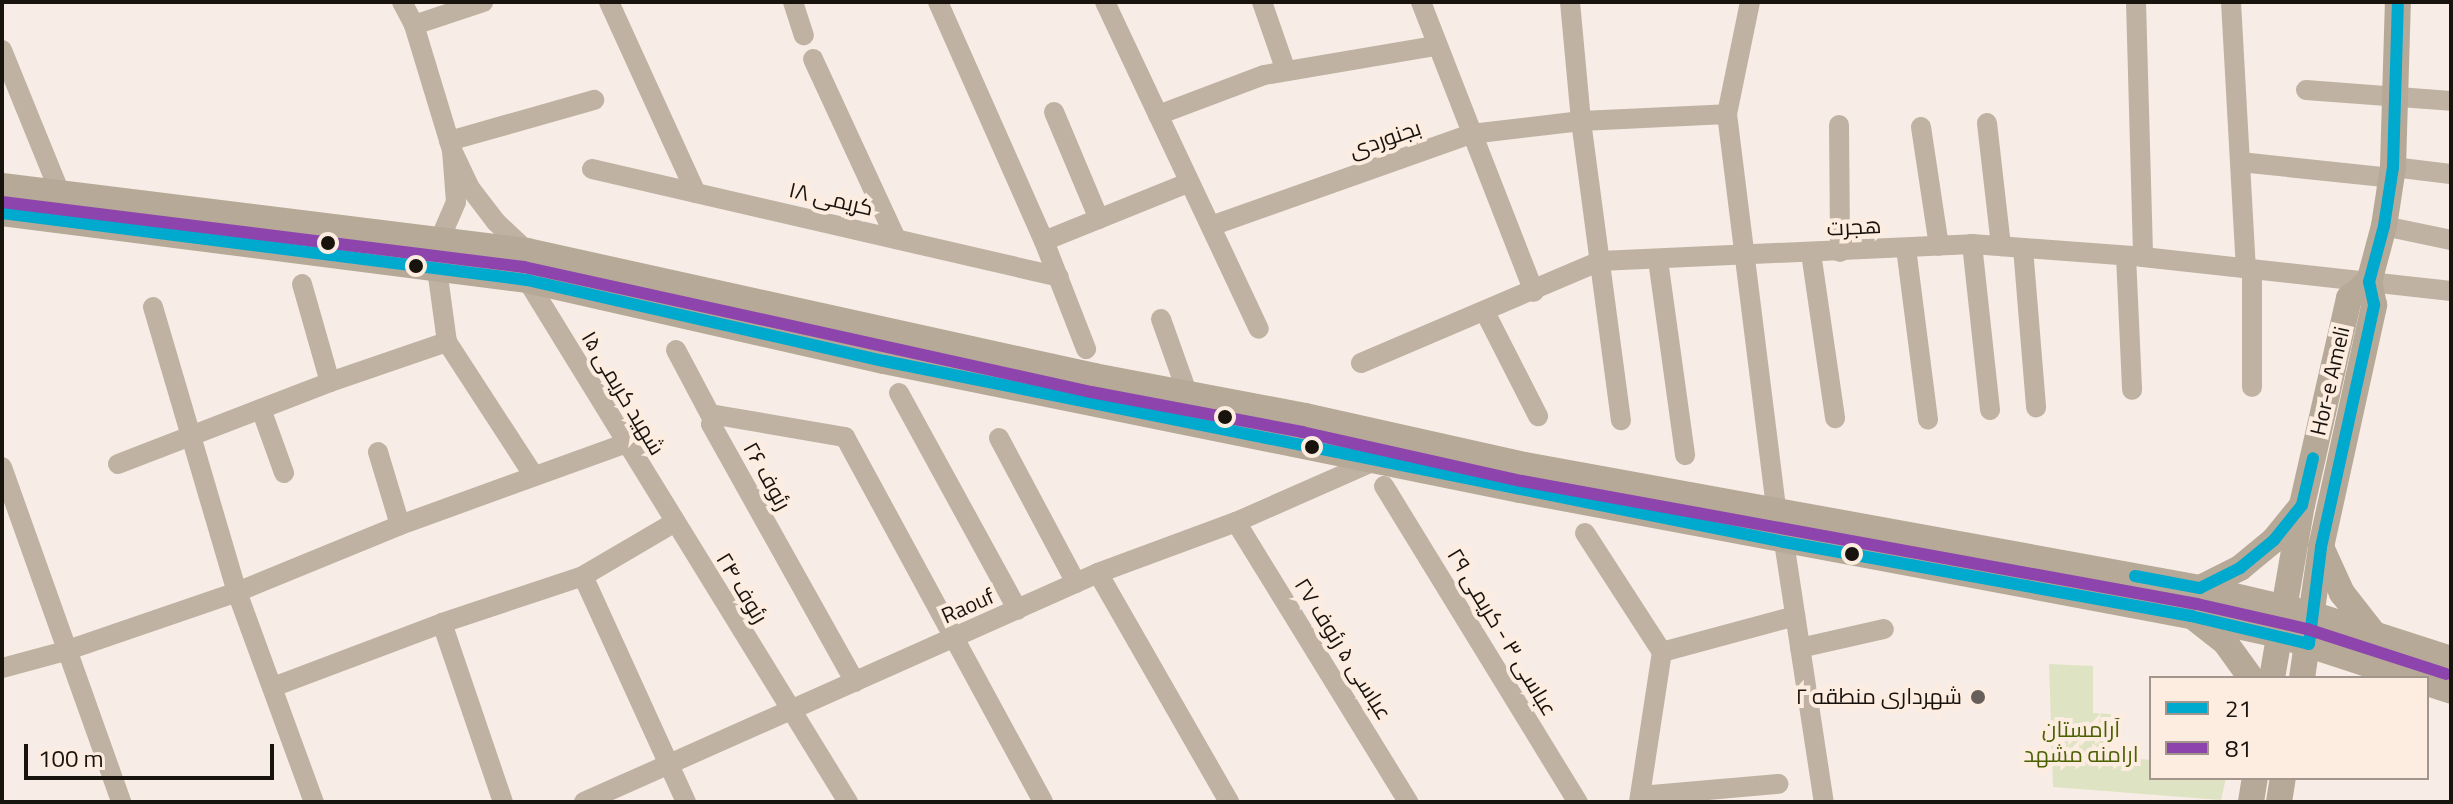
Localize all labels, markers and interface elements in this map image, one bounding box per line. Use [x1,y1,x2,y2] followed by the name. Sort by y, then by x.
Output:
[1346,114,1424,164] street label: بجنوردی
[786,176,876,222] street label: کریمی ۱۸
[1826,212,1882,242] street label: هجرت
[320,235,336,251] unlabelled marker
[408,258,424,274] unlabelled marker
[2305,324,2355,438] street label: Hor-e Ameli
[576,326,670,460] street label: شهید کریمی ۱۵
[1217,409,1233,425] unlabelled marker
[738,437,796,515] street label: رئوف ۲۶
[1304,439,1320,455] unlabelled marker
[1441,543,1563,721] street label: عباسی ۳ - کریمی ۲۹
[1844,546,1860,562] unlabelled marker
[711,548,773,628] street label: رئوف ۲۴
[1289,573,1397,725] street label: عباسی ۵ رئوف ۲۷
[937,583,999,629] street label: Raouf
[2149,676,2429,780] legend
[1796,684,1962,710] place label: شهرداری منطقه ۲
[1969,688,1987,706] marker: شهرداری منطقه ۲
[2225,690,2252,726] text: 21
[2023,716,2139,768] park label: آرامستان ارامنه مشهد
[28,728,278,778] scale bar
[2225,730,2252,766] text: 81
[38,740,104,776] text: 100 m

